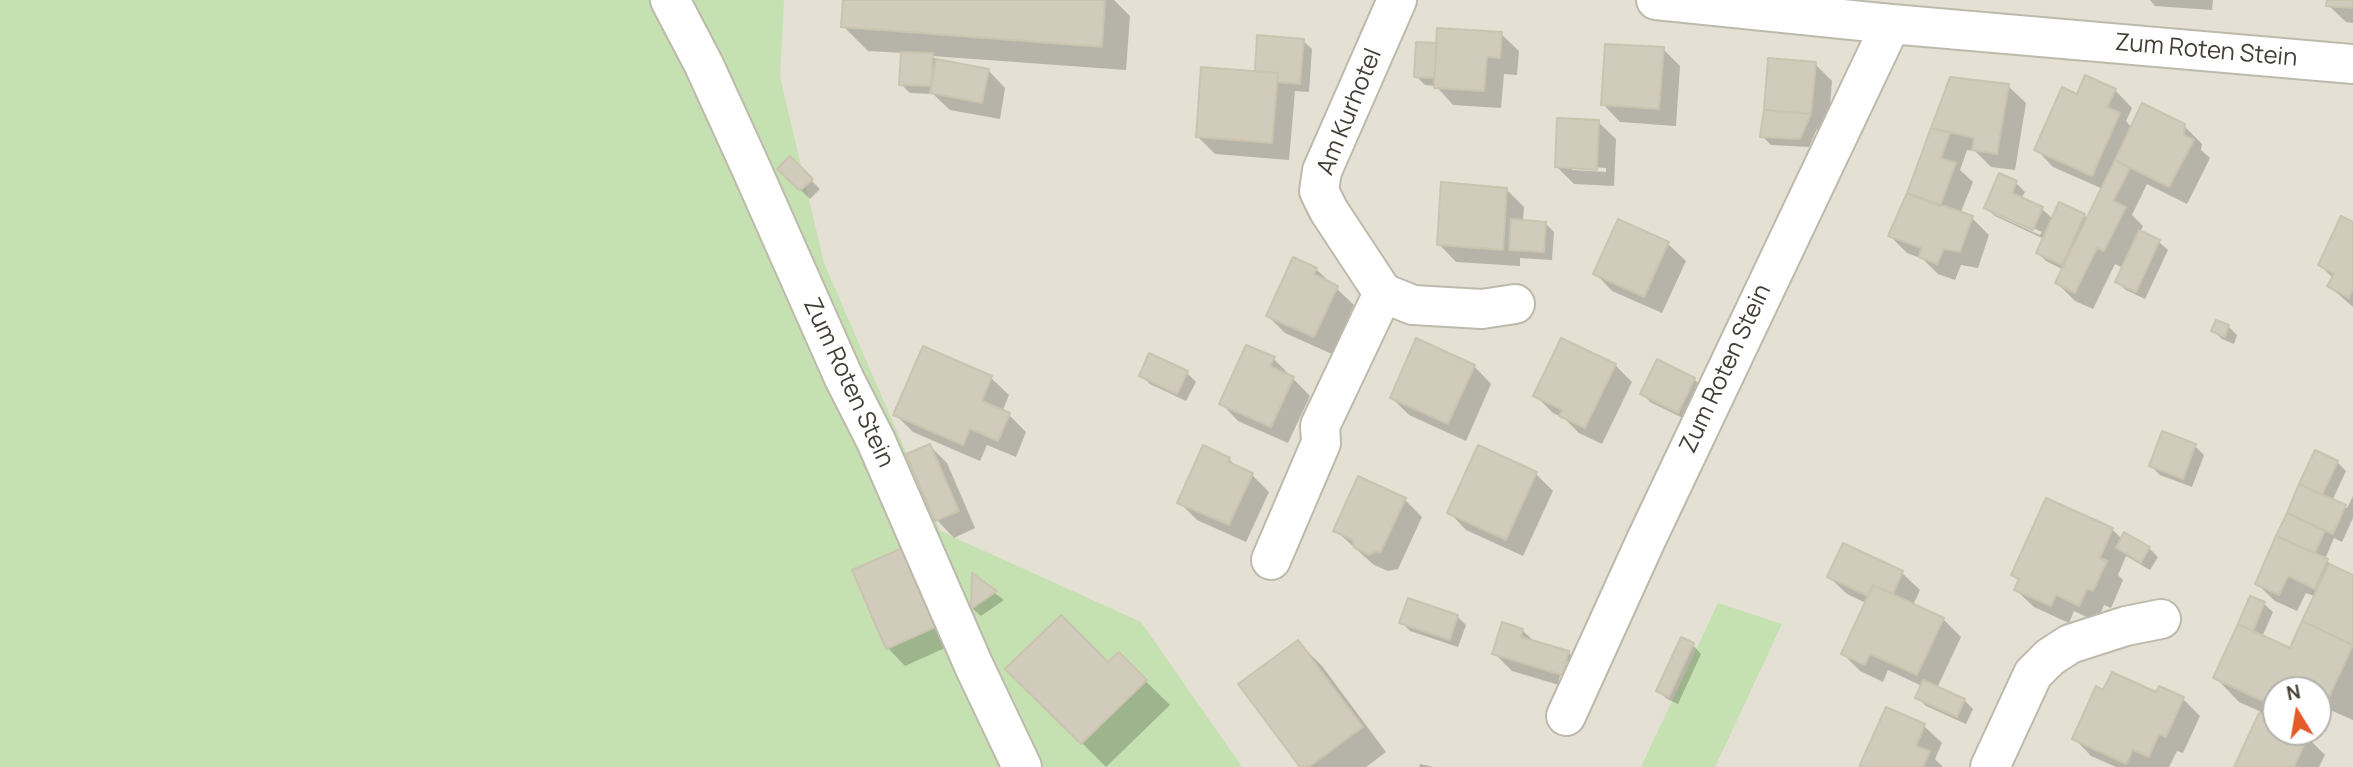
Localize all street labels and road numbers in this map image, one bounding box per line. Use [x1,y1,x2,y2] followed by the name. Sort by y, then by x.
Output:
[2114,29,2298,73] street label: Zum Roten Stein
[1312,45,1388,179] street label: Am Kurhotel
[1674,280,1778,458] street label: Zum Roten Stein
[796,294,900,472] street label: Zum Roten Stein

